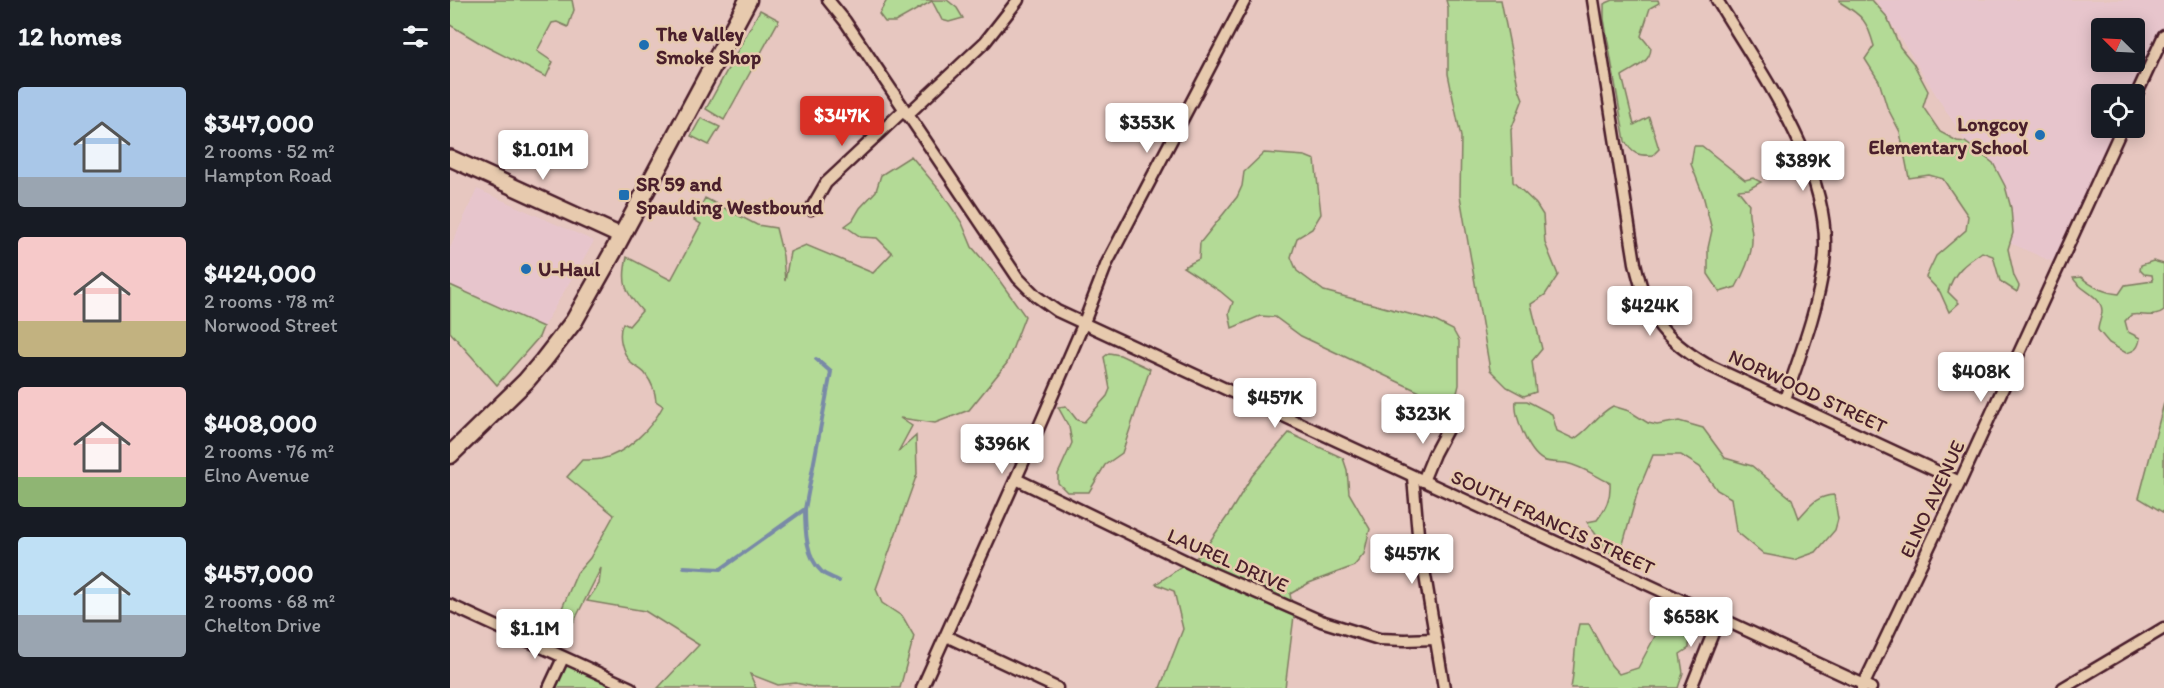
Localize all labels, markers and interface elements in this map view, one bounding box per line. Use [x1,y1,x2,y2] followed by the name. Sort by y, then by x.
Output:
[2091,18,2145,72] north arrow
[2091,18,2145,138] map controls
[18,20,122,52] text: 12 homes
[399,20,432,53] icon: filters
[655,22,761,70] place label: The Valley Smoke Shop
[637,38,651,52] marker: The Valley Smoke Shop
[2091,84,2145,138] button: locate
[800,96,884,147] pin: $347K
[814,103,870,127] text: $347K
[1105,103,1189,154] pin: $353K
[204,107,314,139] text: $347,000
[1119,110,1175,134] text: $353K
[66,111,138,183] icon: home
[1869,112,2029,160] place label: Longcoy Elementary School
[2033,128,2047,142] marker: Longcoy Elementary School
[494,130,592,181] pin: $1.01M
[512,137,574,161] text: $1.01M
[204,139,335,163] text: 2 rooms · 52 m²
[1761,141,1845,192] pin: $389K
[1775,148,1831,172] text: $389K
[204,163,332,187] text: Hampton Road
[636,172,824,220] place label: SR 59 and Spaulding Westbound
[617,188,631,202] marker: SR 59 and Spaulding Westbound
[204,257,316,289] text: $424,000
[538,257,600,281] place label: U-Haul
[66,261,138,333] icon: home
[519,262,533,276] marker: U-Haul
[1608,286,1692,337] pin: $424K
[204,289,335,313] text: 2 rooms · 78 m²
[1621,293,1679,317] text: $424K
[204,313,338,337] text: Norwood Street
[1725,344,1891,438] street label: NORWOOD STREET
[1939,352,2023,403] pin: $408K
[1952,359,2010,383] text: $408K
[1233,378,1317,429] pin: $457K
[1247,385,1303,409] text: $457K
[1381,394,1465,445] pin: $323K
[1395,401,1451,425] text: $323K
[204,407,317,439] text: $408,000
[66,411,138,483] icon: home
[960,424,1044,475] pin: $396K
[975,431,1029,455] text: $396K
[1894,436,1970,562] street label: ELNO AVENUE
[204,439,334,463] text: 2 rooms · 76 m²
[204,463,310,487] text: Elno Avenue
[1447,464,1659,580] street label: SOUTH FRANCIS STREET
[1164,523,1292,597] street label: LAUREL DRIVE
[1370,534,1454,585] pin: $457K
[1384,541,1440,565] text: $457K
[204,557,314,589] text: $457,000
[66,561,138,633] icon: home
[204,589,335,613] text: 2 rooms · 68 m²
[1649,597,1733,648] pin: $658K
[1664,604,1718,628] text: $658K
[493,609,577,660] pin: $1.1M
[204,613,321,637] text: Chelton Drive
[510,616,560,640] text: $1.1M

